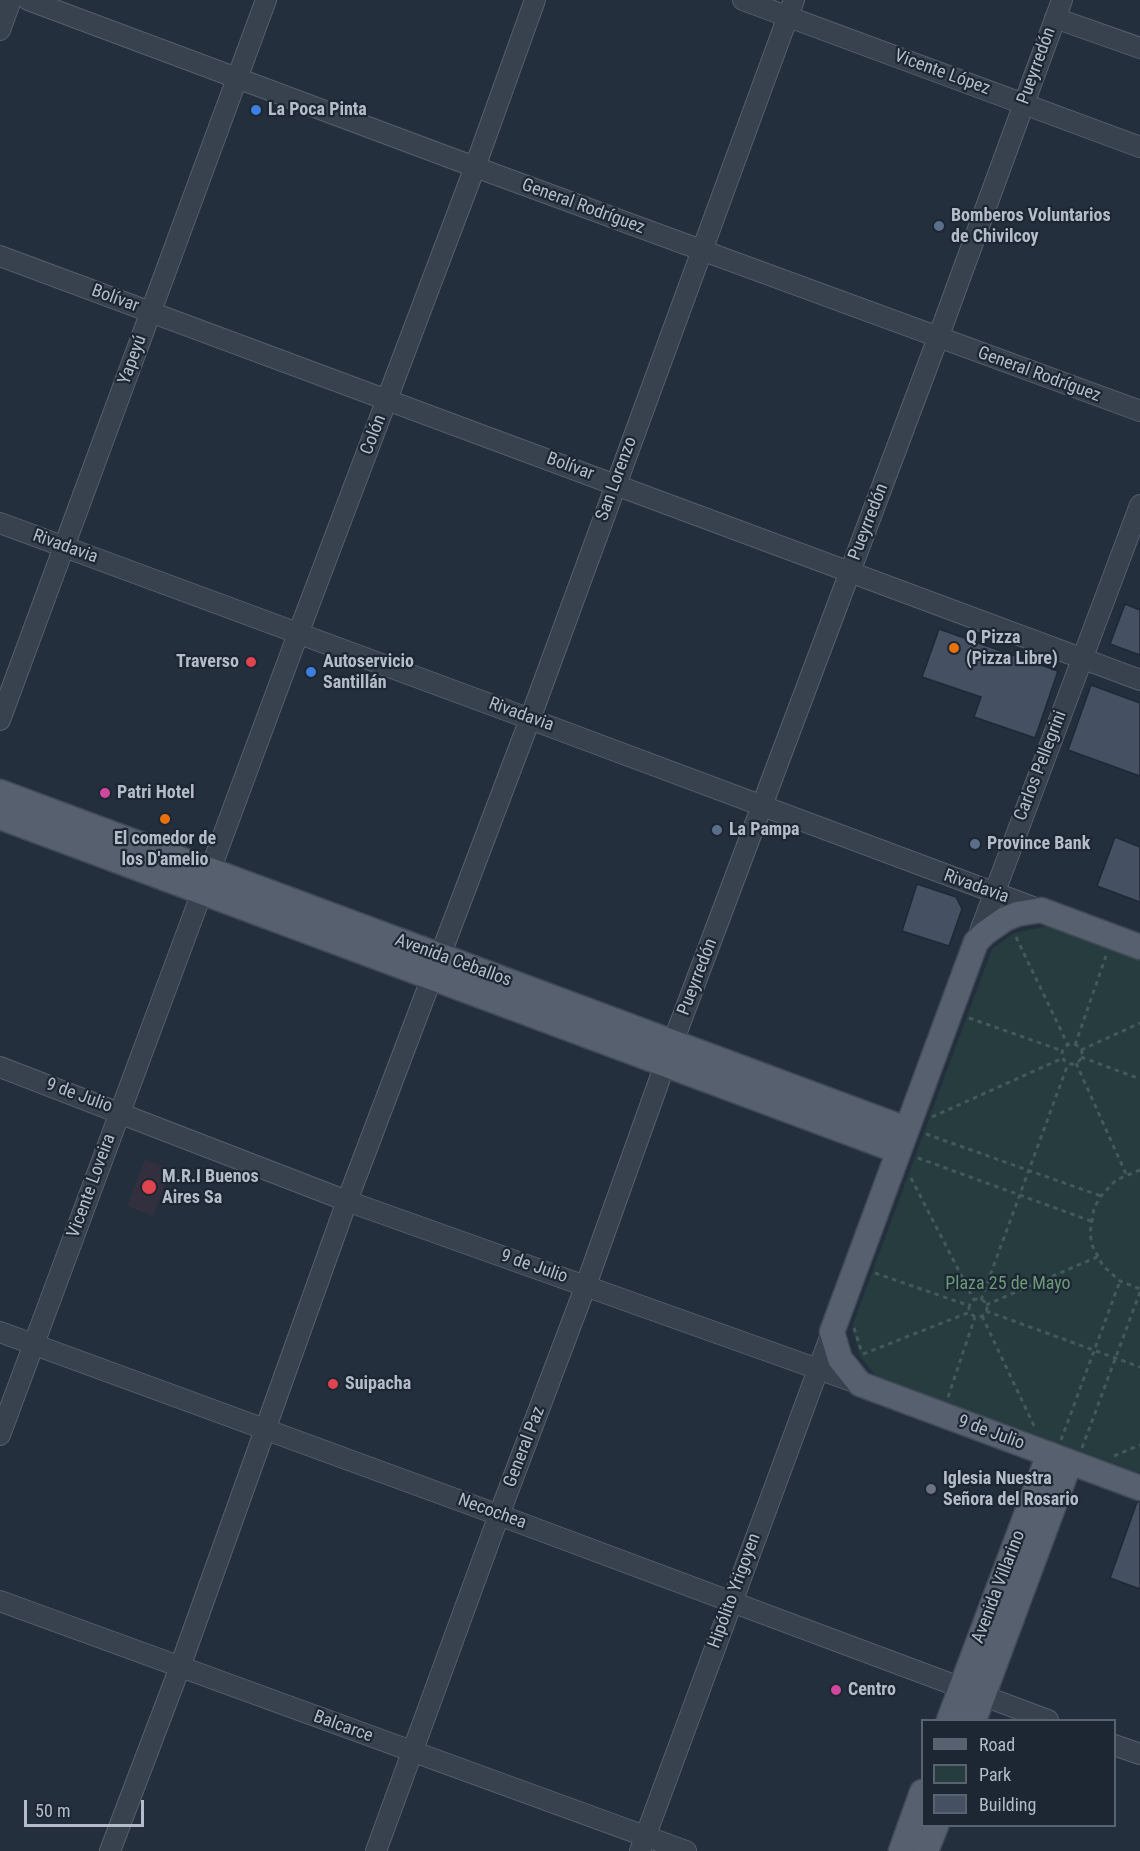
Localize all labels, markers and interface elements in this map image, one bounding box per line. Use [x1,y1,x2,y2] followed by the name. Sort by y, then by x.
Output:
[1013,25,1061,107] street label: Pueyrredón
[891,46,993,100] street label: Vicente López
[268,99,367,121] place label: La Poca Pinta
[249,103,263,117] marker: La Poca Pinta
[519,175,647,239] street label: General Rodríguez
[951,205,1111,248] place label: Bomberos Voluntarios de Chivilcoy
[932,219,946,233] marker: Bomberos Voluntarios de Chivilcoy
[88,280,142,318] street label: Bolívar
[114,332,152,388] street label: Yapeyú
[975,343,1103,407] street label: General Rodríguez
[357,412,391,458] street label: Colón
[592,434,642,524] street label: San Lorenzo
[543,448,597,486] street label: Bolívar
[845,481,893,563] street label: Pueyrredón
[29,525,101,569] street label: Rivadavia
[966,627,1058,670] place label: Q Pizza (Pizza Libre)
[947,641,961,655] marker: Q Pizza (Pizza Libre)
[176,651,239,673] place label: Traverso
[323,651,414,694] place label: Autoservicio Santillán
[244,655,258,669] marker: Traverso
[304,665,318,679] marker: Autoservicio Santillán
[485,693,557,737] street label: Rivadavia
[1010,708,1072,824] street label: Carlos Pellegrini
[117,782,194,804] place label: Patri Hotel
[98,786,112,800] marker: Patri Hotel
[158,812,172,826] marker: El comedor de los D'amelio
[729,819,800,841] place label: La Pampa
[710,823,724,837] marker: La Pampa
[114,828,216,870] place label: El comedor de los D'amelio
[987,833,1090,855] place label: Province Bank
[968,837,982,851] marker: Province Bank
[940,865,1012,909] street label: Rivadavia
[392,930,514,992] street label: Avenida Ceballos
[674,936,722,1018] street label: Pueyrredón
[43,1074,115,1118] street label: 9 de Julio
[63,1131,121,1241] street label: Vicente Loveira
[162,1166,259,1208] place label: M.R.I Buenos Aires Sa
[140,1178,158,1196] marker: M.R.I Buenos Aires Sa
[498,1246,570,1288] street label: 9 de Julio
[945,1273,1071,1295] park label: Plaza 25 de Mayo
[345,1373,411,1395] place label: Suipacha
[326,1377,340,1391] marker: Suipacha
[500,1404,550,1490] street label: General Paz
[955,1411,1027,1455] street label: 9 de Julio
[943,1468,1079,1510] place label: Iglesia Nuestra Señora del Rosario
[924,1482,938,1496] marker: Iglesia Nuestra Señora del Rosario
[455,1490,529,1534] street label: Necochea
[968,1528,1030,1646] street label: Avenida Villarino
[704,1531,766,1651] street label: Hipólito Yrigoyen
[848,1679,896,1701] place label: Centro
[829,1683,843,1697] marker: Centro
[310,1706,376,1748] street label: Balcarce
[921,1719,1116,1827] legend
[979,1734,1015,1755] text: Road
[979,1764,1011,1785] text: Park
[27,1788,147,1826] scale bar
[979,1794,1036,1815] text: Building
[35,1800,70,1821] text: 50 m

